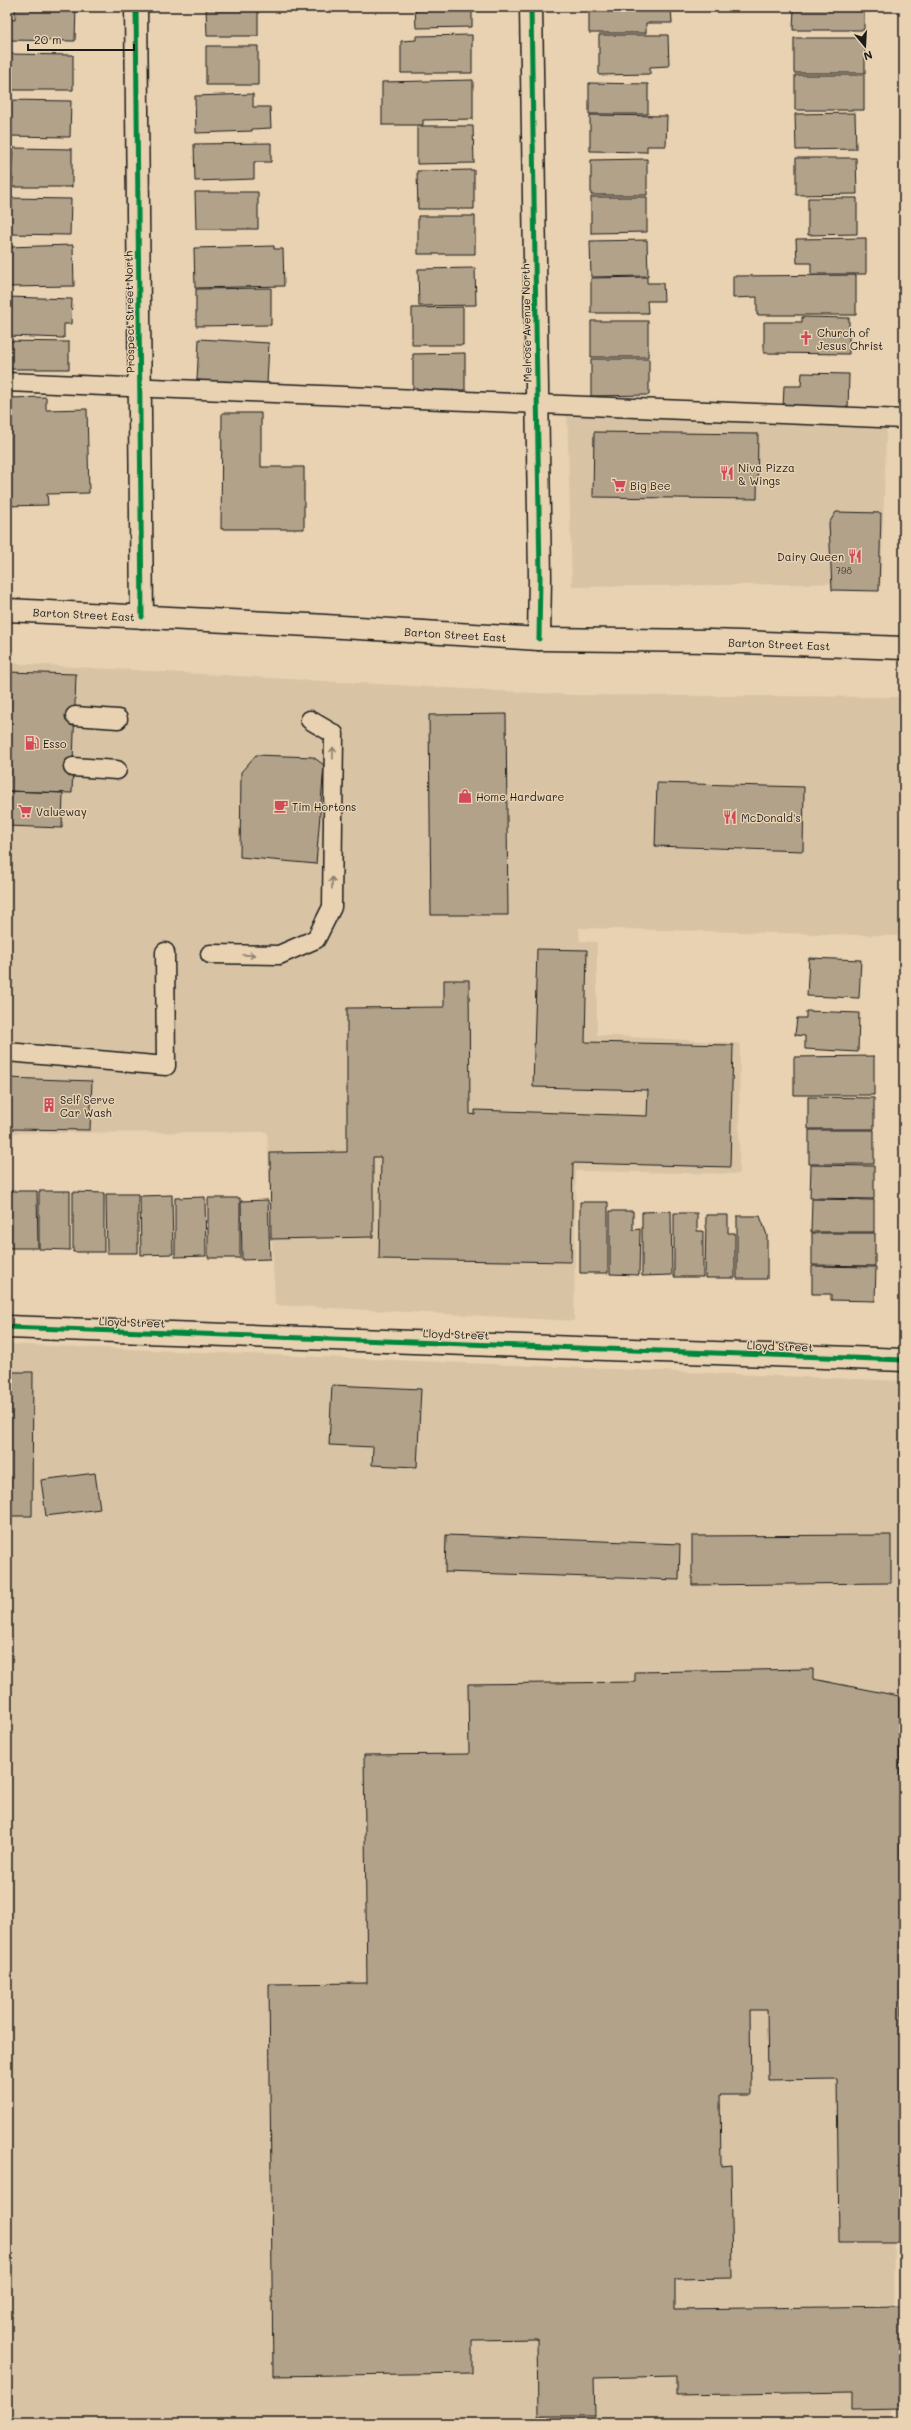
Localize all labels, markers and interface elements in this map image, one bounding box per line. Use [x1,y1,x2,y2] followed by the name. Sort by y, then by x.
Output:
[28,26,134,52] scale bar
[845,26,885,66] north arrow
[34,31,62,47] text: 20 m
[862,48,875,64] text: N
[120,251,138,373] street label: Prospect Street North
[517,263,535,383] street label: Melrose Avenue North
[817,325,883,353] place label: Church of Jesus Christ
[798,330,814,346] church icon: Church of Jesus Christ
[738,460,795,488] place label: Niva Pizza & Wings
[719,465,735,481] restaurant icon: Niva Pizza & Wings
[611,477,627,493] supermarket icon: Big Bee
[630,478,671,493] place label: Big Bee
[847,548,863,564] restaurant icon: Dairy Queen
[777,549,844,564] place label: Dairy Queen
[836,565,852,576] house number: 798
[32,604,135,624] street label: Barton Street East
[404,623,507,645] street label: Barton Street East
[728,634,831,653] street label: Barton Street East
[24,735,40,751] fuel station icon: Esso
[43,736,67,751] place label: Esso
[330,747,337,760] one-way arrow
[457,788,473,804] shop icon: Home Hardware
[476,789,565,804] place label: Home Hardware
[273,798,289,814] cafe icon: Tim Hortons
[292,799,356,814] place label: Tim Hortons
[17,803,33,819] supermarket icon: Valueway
[36,804,87,819] place label: Valueway
[722,809,738,825] restaurant icon: McDonald's
[741,810,801,825] place label: McDonald's
[328,877,336,890] one-way arrow
[242,951,255,958] one-way arrow
[60,1092,115,1120] place label: Self Serve Car Wash
[41,1097,57,1113] building icon: Self Serve Car Wash
[99,1313,166,1331] street label: Lloyd Street
[423,1325,490,1343] street label: Lloyd Street
[747,1337,814,1355] street label: Lloyd Street

